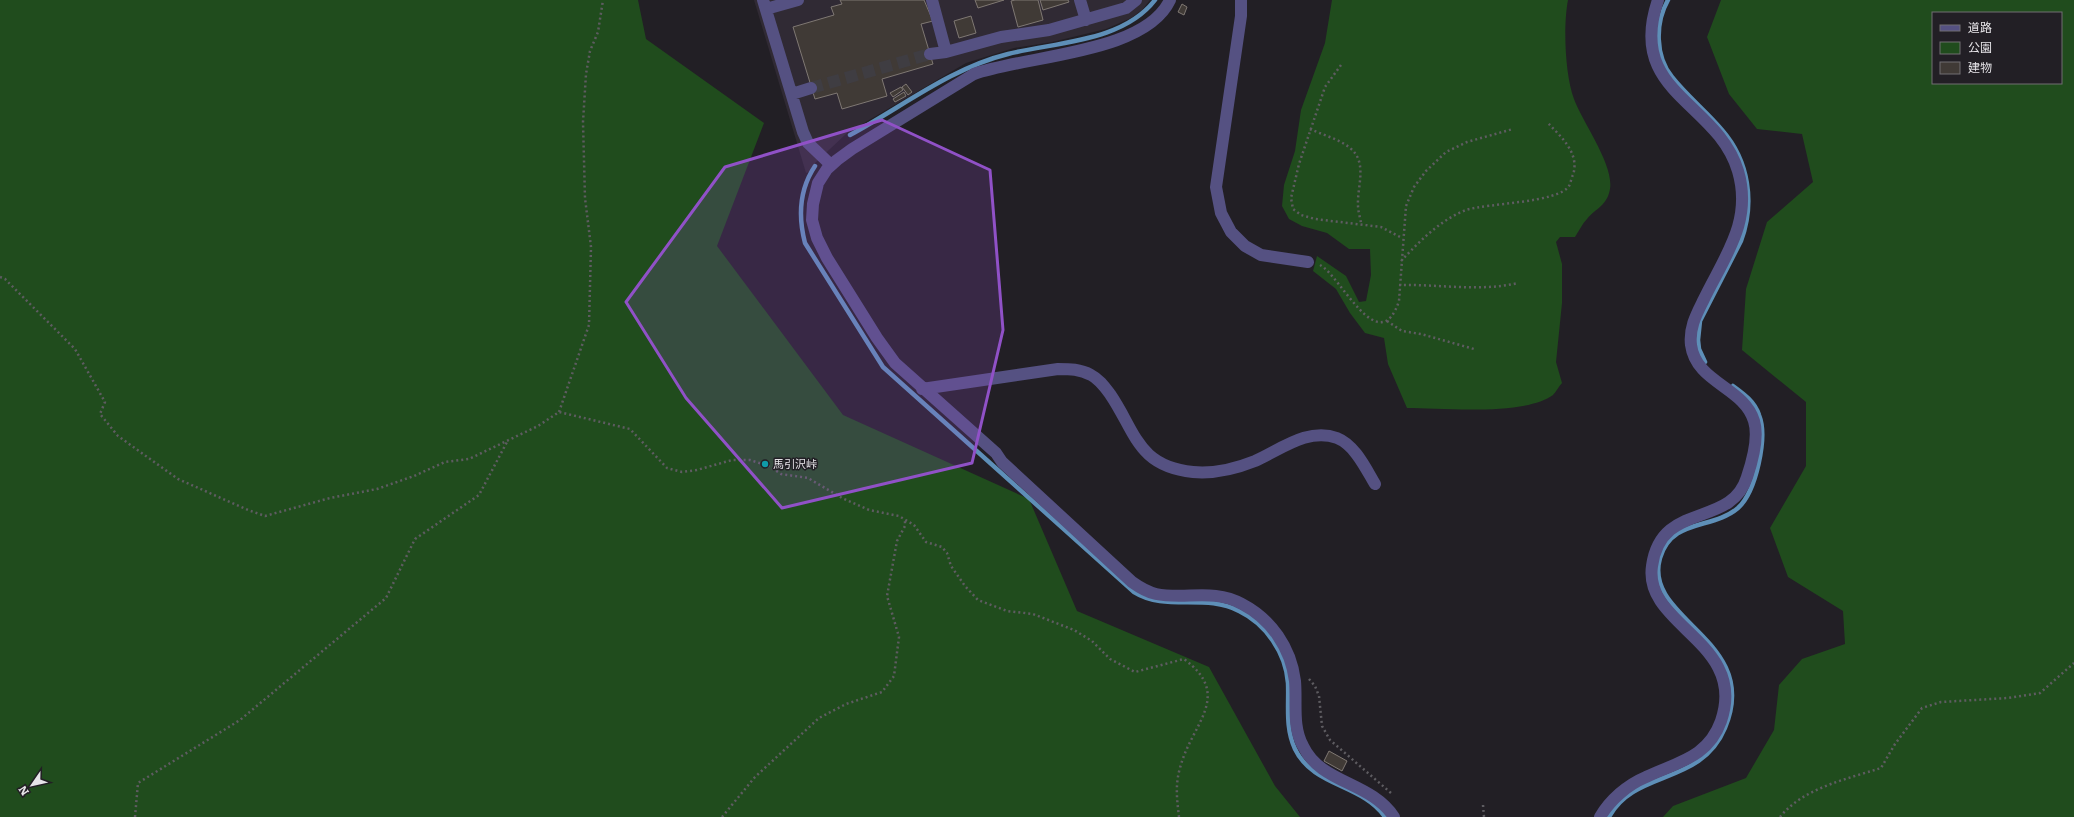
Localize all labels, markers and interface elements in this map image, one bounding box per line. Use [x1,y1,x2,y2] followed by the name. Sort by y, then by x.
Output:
[1932,12,2062,84] legend
[1968,18,1992,36] text: 道路
[1968,38,1992,56] text: 公園
[1968,58,1992,76] text: 建物
[773,455,817,471] place label: 馬引沢峠
[760,459,770,469] marker: 馬引沢峠
[12,765,52,805] north arrow
[14,783,32,799] text: N

